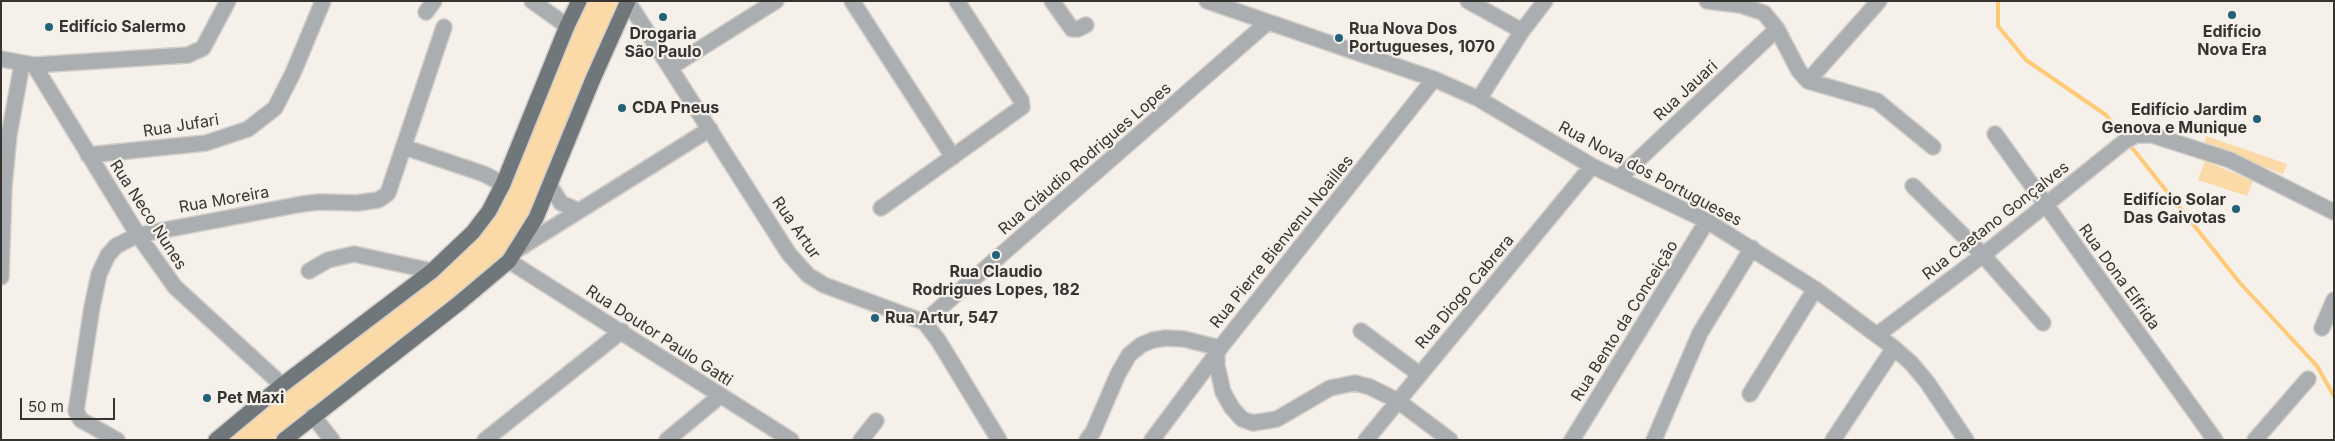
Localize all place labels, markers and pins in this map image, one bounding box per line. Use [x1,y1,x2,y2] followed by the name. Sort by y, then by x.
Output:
[2226,9,2238,21] marker: Edifício Nova Era
[657,11,669,23] marker: Drogaria São Paulo
[59,17,186,37] place label: Edifício Salermo
[1349,19,1495,57] place label: Rua Nova Dos Portugueses, 1070
[43,21,55,33] marker: Edifício Salermo
[2197,22,2267,60] place label: Edifício Nova Era
[625,24,701,62] place label: Drogaria São Paulo
[1333,32,1345,44] marker: Rua Nova Dos Portugueses, 1070
[632,98,719,118] place label: CDA Pneus
[2101,100,2247,138] place label: Edifício Jardim Genova e Munique
[616,102,628,114] marker: CDA Pneus
[2251,113,2263,125] marker: Edifício Jardim Genova e Munique
[2123,190,2226,228] place label: Edifício Solar Das Gaivotas
[2230,203,2242,215] marker: Edifício Solar Das Gaivotas
[990,249,1002,261] marker: Rua Claudio Rodrigues Lopes, 182
[912,262,1080,300] place label: Rua Claudio Rodrigues Lopes, 182
[885,308,998,328] place label: Rua Artur, 547
[869,312,881,324] marker: Rua Artur, 547
[217,388,284,408] place label: Pet Maxi
[201,392,213,404] marker: Pet Maxi

